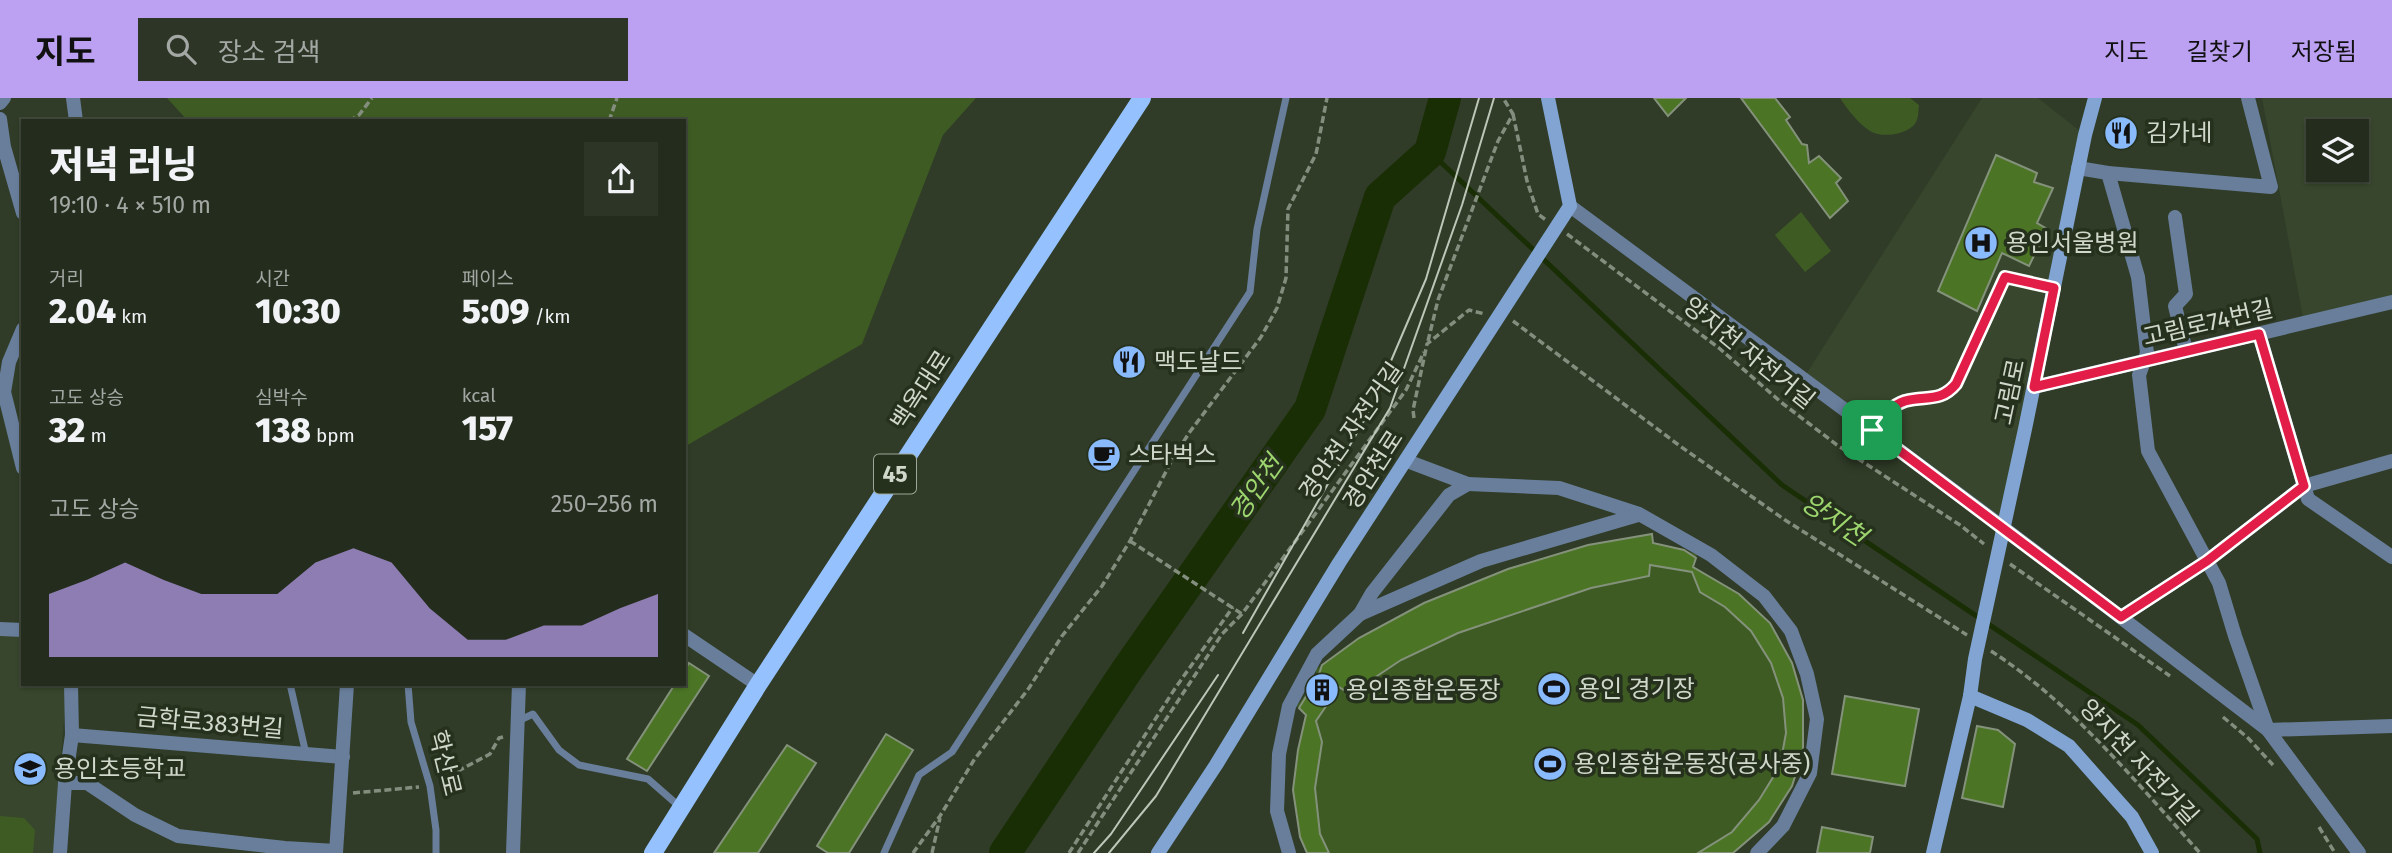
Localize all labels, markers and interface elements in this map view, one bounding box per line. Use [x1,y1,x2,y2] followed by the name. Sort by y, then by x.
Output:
[138,18,628,81] search box
[162,30,200,68] icon: search
[35,32,96,72] text: 지도
[218,37,320,68] text: 장소 검색
[2104,38,2149,66] text: 지도
[2187,38,2253,66] text: 길찾기
[2291,38,2357,66] text: 저장됨
[2102,114,2140,152] restaurant icon: 김가네
[2146,119,2212,147] place label: 김가네
[2306,119,2369,182] map controls
[2306,119,2369,182] button: layers
[49,142,198,188] text: 저녁 러닝
[584,142,658,216] button: share
[49,191,211,219] text: 19:10 · 4 × 510 m
[1962,224,2000,262] hospital icon: 용인서울병원
[2006,229,2138,257] place label: 용인서울병원
[49,267,84,290] text: 거리
[255,267,290,290] text: 시간
[462,267,514,290] text: 페이스
[49,290,116,332] text: 2.04
[255,290,341,332] text: 10:30
[462,290,530,332] text: 5:09
[1678,291,1820,415] street label: 양지천 자전거길
[2140,294,2276,352] street label: 고림로74번길
[116,305,147,328] text: km
[530,305,571,328] text: /km
[1110,343,1148,381] restaurant icon: 맥도날드
[885,345,957,435] street label: 백옥대로
[1154,348,1242,376] place label: 맥도날드
[1293,357,1409,505] street label: 경안천 자전거길
[1989,357,2031,427] street label: 고림로
[462,384,496,407] text: kcal
[49,386,124,409] text: 고도 상승
[255,386,308,409] text: 심박수
[1842,400,1902,460] pin
[462,407,513,449] text: 157
[49,409,85,451] text: 32
[255,409,311,451] text: 138
[1853,411,1891,449] icon: arrive
[85,424,107,447] text: m
[311,424,355,447] text: bpm
[1337,425,1409,515] street label: 경안천로
[1085,436,1123,474] cafe icon: 스타벅스
[1128,441,1216,469] place label: 스타벅스
[1223,447,1291,527] water label: 경안천
[874,454,916,494] road number: 45
[1795,486,1875,554] water label: 양지천
[551,490,658,518] text: 250–256 m
[49,495,140,523] text: 고도 상승
[1535,670,1573,708] sports icon: 용인 경기장
[1303,671,1341,709] building icon: 용인종합운동장
[1578,675,1695,703] place label: 용인 경기장
[1346,676,1501,704] place label: 용인종합운동장
[2074,694,2204,830] street label: 양지천 자전거길
[135,703,285,743] street label: 금학로383번길
[423,727,467,799] street label: 학산로
[1531,745,1569,783] sports icon: 용인종합운동장(공사중)
[11,750,49,788] school or university icon: 용인초등학교
[1574,750,1810,778] place label: 용인종합운동장(공사중)
[54,755,186,783] place label: 용인초등학교

